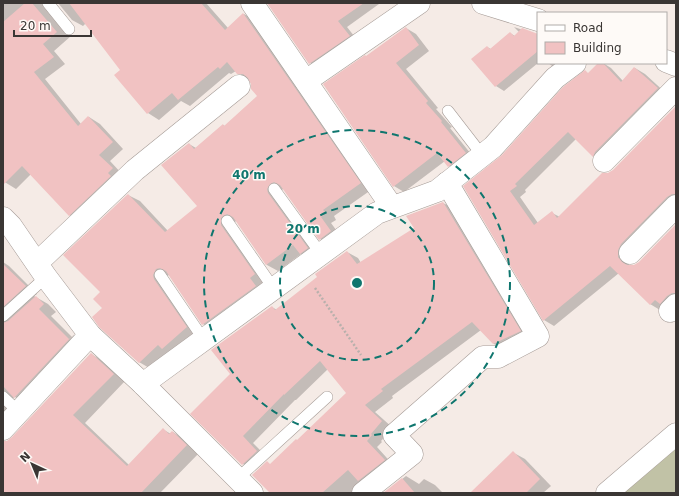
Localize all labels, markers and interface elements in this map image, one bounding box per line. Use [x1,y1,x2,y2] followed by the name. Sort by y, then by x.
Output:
[14,12,91,38] scale bar
[537,12,667,64] legend
[20,19,51,33] text: 20 m
[573,21,603,35] text: Road
[573,41,622,55] text: Building
[232,168,266,182] text: 40 m
[286,222,320,236] text: 20 m
[350,276,364,290] centre of rings
[12,444,52,484] north arrow
[18,449,33,465] text: N

